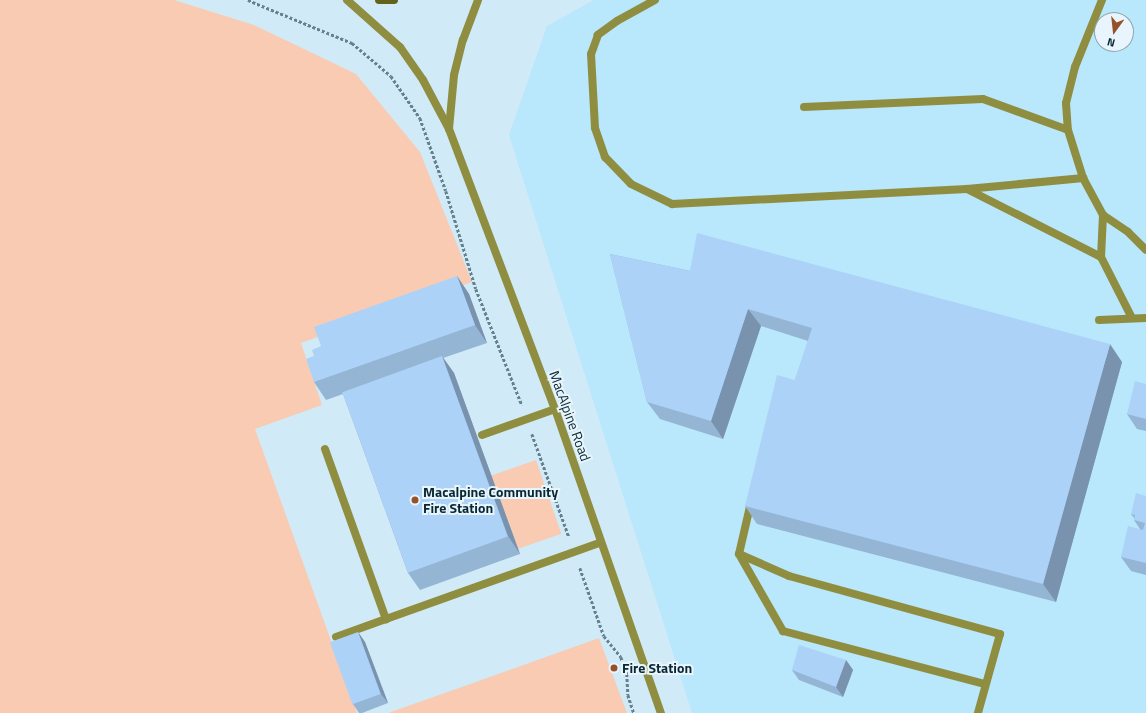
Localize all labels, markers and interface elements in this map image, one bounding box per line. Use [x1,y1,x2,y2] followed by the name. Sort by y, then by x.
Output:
[1094,12,1134,52] north arrow
[1105,34,1117,51] text: N
[546,369,594,463] street label: MacAlpine Road
[423,484,558,516] place label: Macalpine Community Fire Station
[410,495,420,505] marker: Macalpine Community Fire Station
[622,660,692,676] place label: Fire Station
[609,663,619,673] marker: Fire Station

